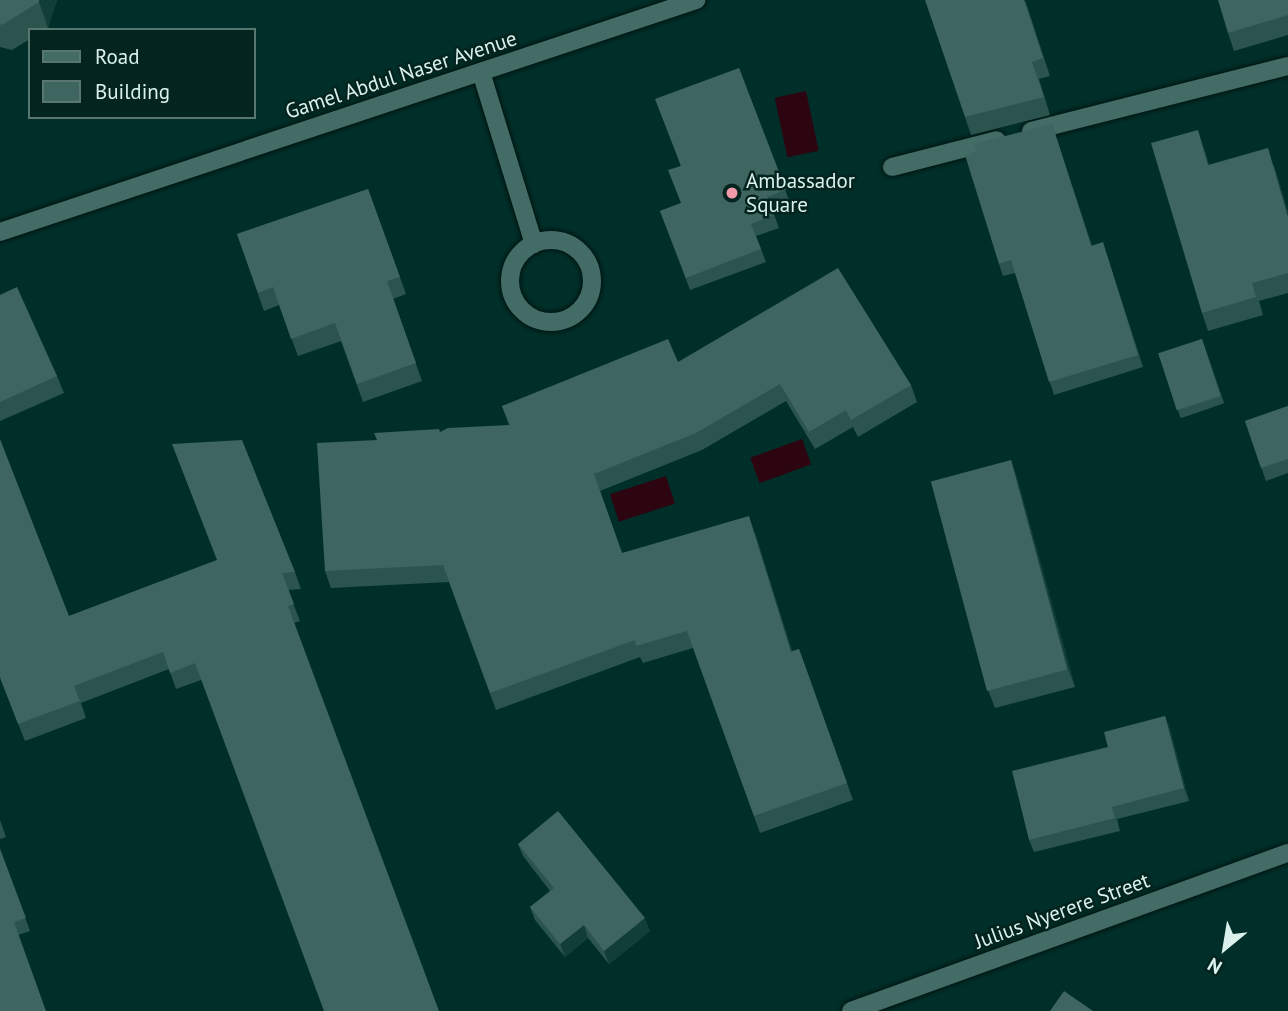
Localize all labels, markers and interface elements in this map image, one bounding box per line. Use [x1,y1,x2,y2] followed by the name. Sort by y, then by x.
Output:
[282,25,520,125] street label: Gamel Abdul Naser Avenue
[28,28,256,119] legend
[95,43,139,70] text: Road
[95,78,170,105] text: Building
[746,168,855,218] place label: Ambassador Square
[724,185,740,201] marker: Ambassador Square
[971,868,1153,954] street label: Julius Nyerere Street
[1190,913,1260,983] north arrow
[1203,953,1226,980] text: N

